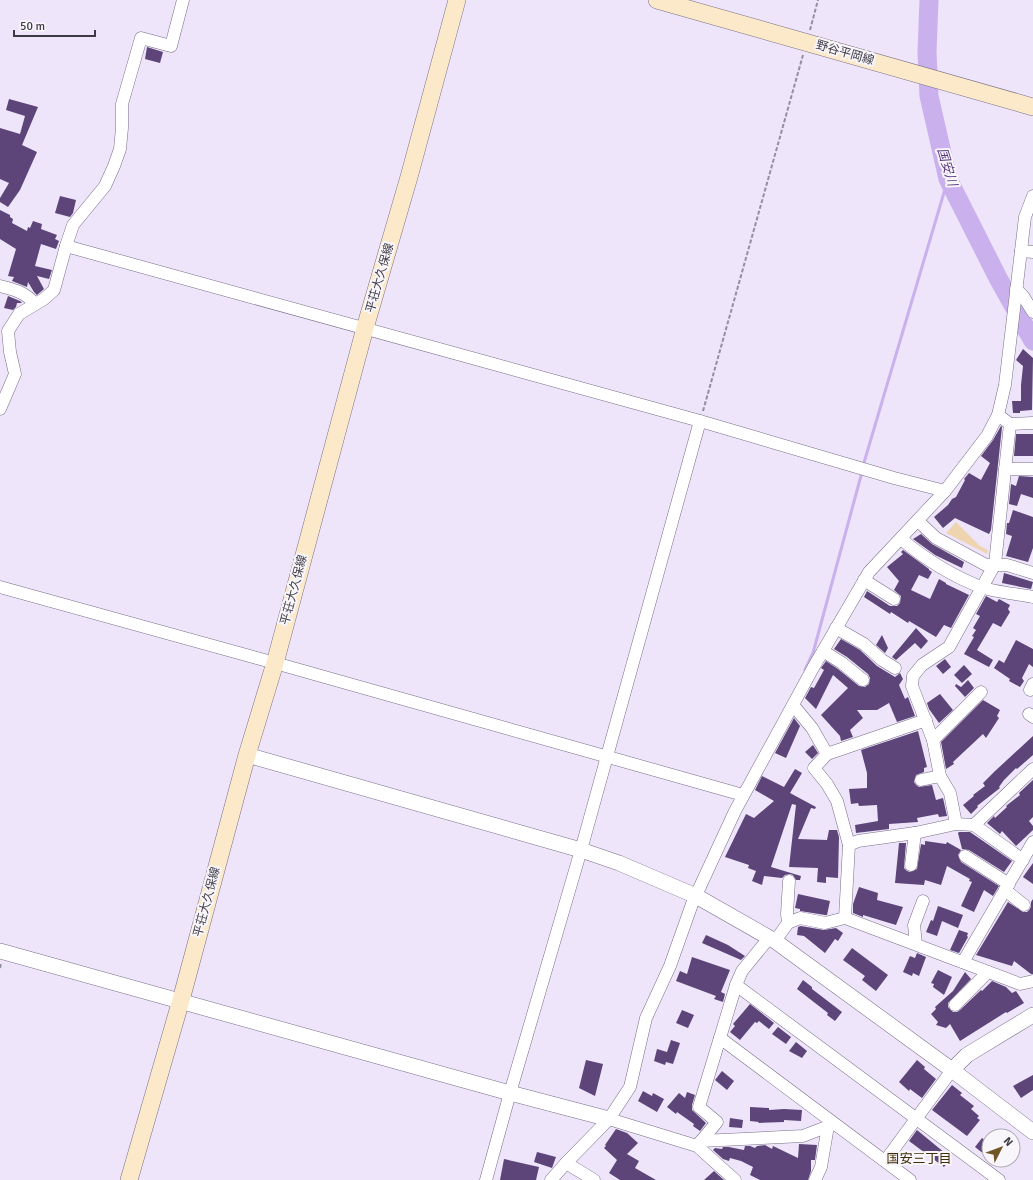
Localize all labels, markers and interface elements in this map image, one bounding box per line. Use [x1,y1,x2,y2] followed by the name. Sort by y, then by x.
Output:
[14,12,95,38] scale bar
[20,19,45,34] text: 50 m
[814,38,876,68] street label: 野谷平岡線
[934,146,961,190] water label: 国安川
[363,241,397,315] street label: 平荘大久保線
[277,553,311,627] street label: 平荘大久保線
[190,865,224,939] street label: 平荘大久保線
[981,1128,1021,1168] north arrow
[1001,1134,1015,1149] text: N
[886,1151,952,1167] district label: 国安三丁目

